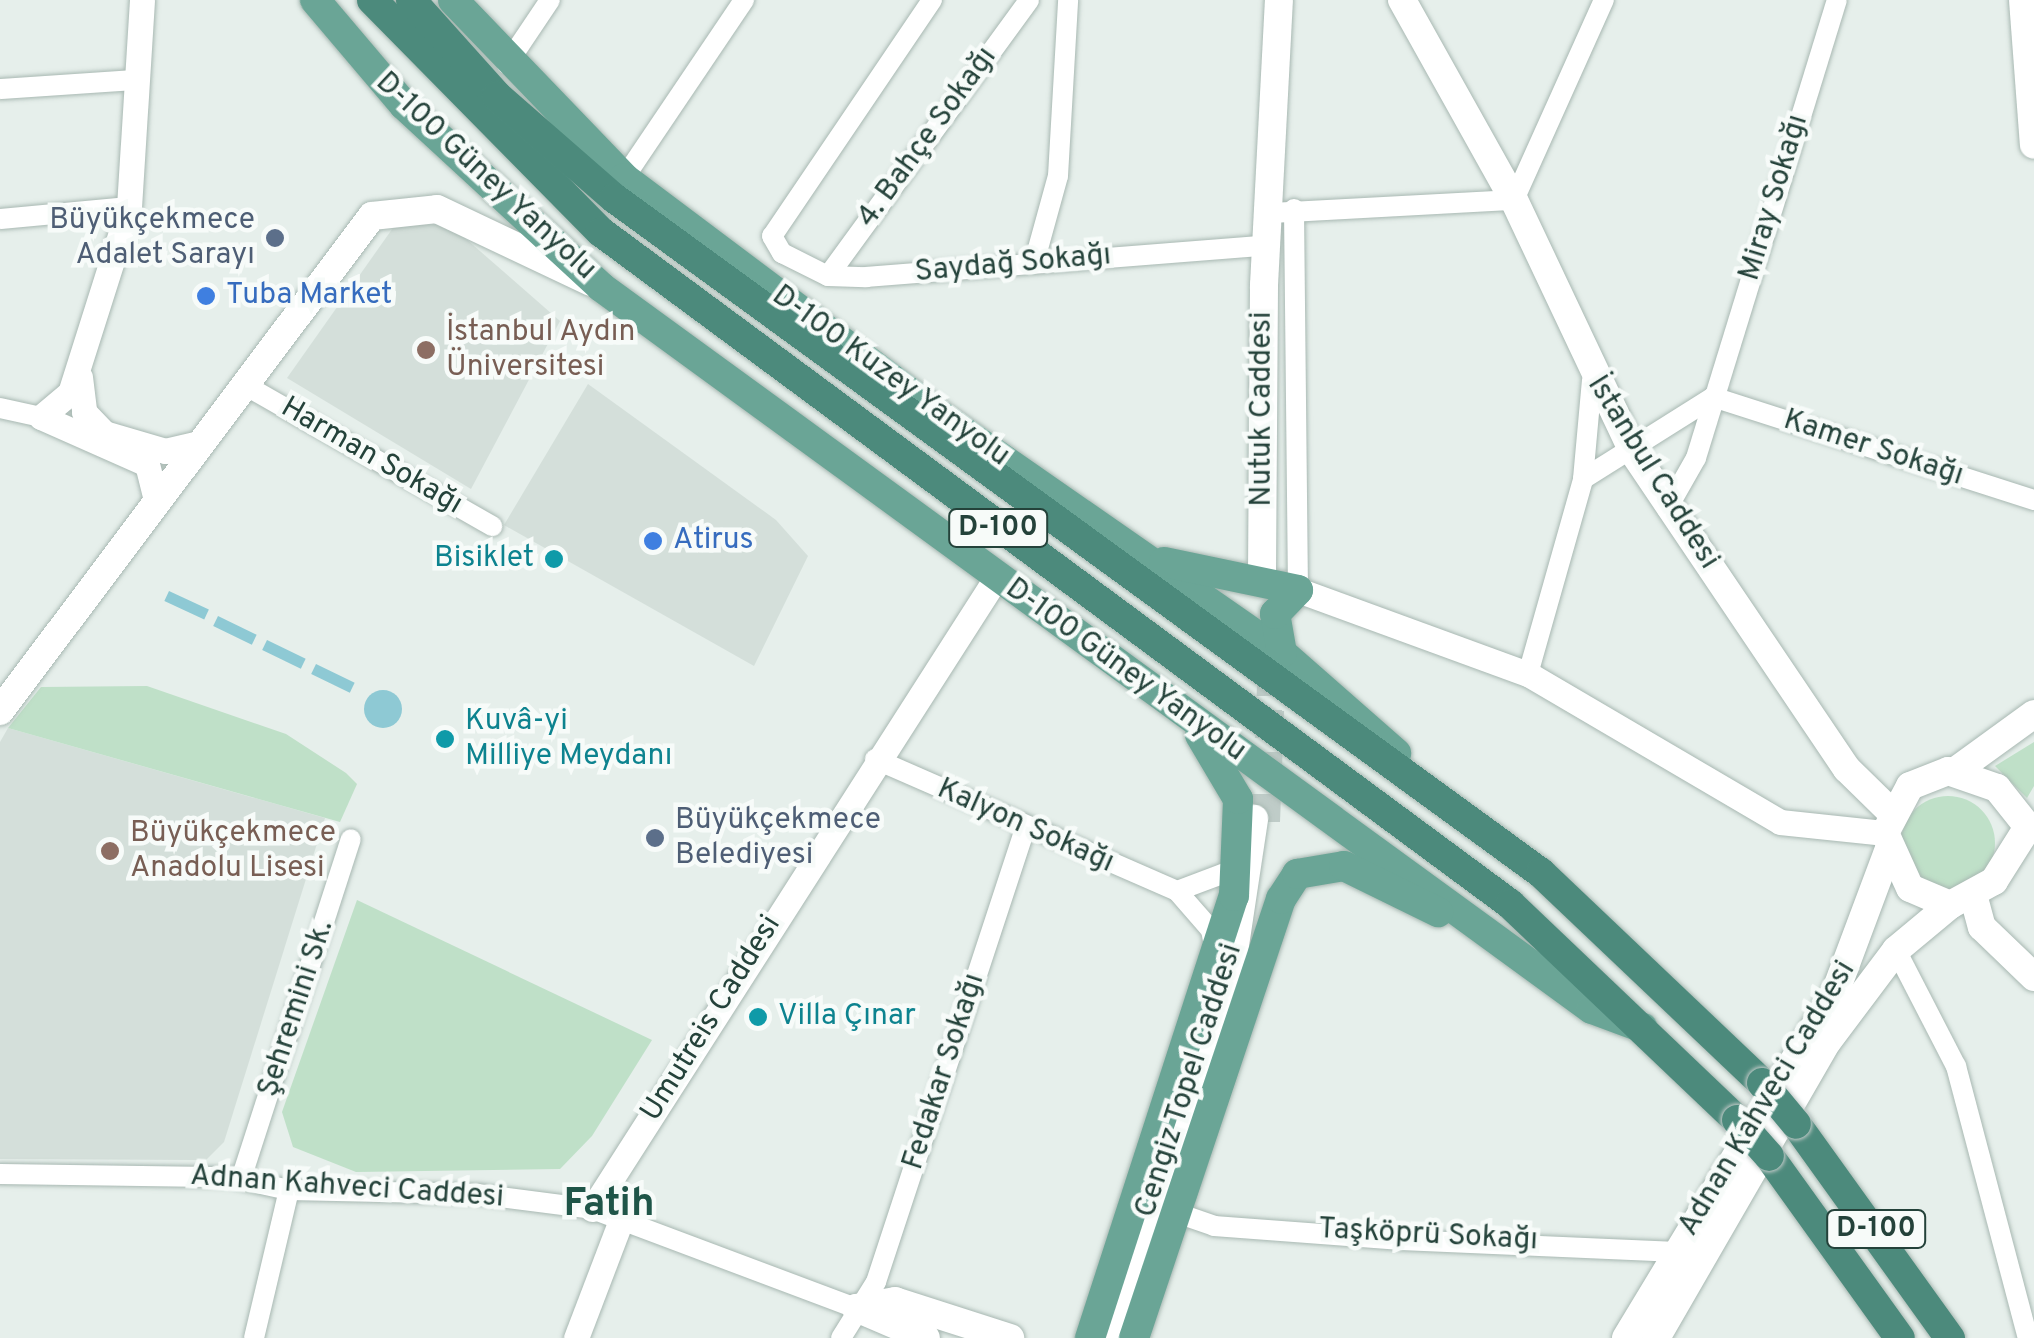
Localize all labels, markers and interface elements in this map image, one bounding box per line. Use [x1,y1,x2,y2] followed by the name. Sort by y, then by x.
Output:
[851,41,1005,235] street label: 4. Bahçe Sokağı
[367,65,603,289] street label: D-100 Güney Yanyolu
[1733,111,1817,285] street label: Miray Sokağı
[49,203,255,274] place label: Büyükçekmece Adalet Sarayı
[264,227,286,249] marker: Büyükçekmece Adalet Sarayı
[913,238,1113,292] street label: Saydağ Sokağı
[226,278,392,314] place label: Tuba Market
[764,278,1016,476] street label: D-100 Kuzey Yanyolu
[195,285,217,307] marker: Tuba Market
[1245,311,1281,507] street label: Nutuk Caddesi
[446,315,637,386] place label: İstanbul Aydın Üniversitesi
[415,339,437,361] marker: İstanbul Aydın Üniversitesi
[1578,370,1726,576] street label: İstanbul Caddesi
[274,390,468,524] street label: Harman Sokağı
[1779,403,1967,495] street label: Kamer Sokağı
[948,505,1048,551] road number: D-100
[673,523,754,559] place label: Atirus
[642,530,664,552] marker: Atirus
[434,541,534,577] place label: Bisiklet
[543,548,565,570] marker: Bisiklet
[997,571,1253,771] street label: D-100 Güney Yanyolu
[465,704,672,774] place label: Kuvâ-yi Milliye Meydanı
[434,728,456,750] marker: Kuvâ-yi Milliye Meydanı
[931,772,1119,882] street label: Kalyon Sokağı
[675,803,881,874] place label: Büyükçekmece Belediyesi
[130,816,336,886] place label: Büyükçekmece Anadolu Lisesi
[644,827,666,849] marker: Büyükçekmece Belediyesi
[99,840,121,862] marker: Büyükçekmece Anadolu Lisesi
[634,909,790,1129] street label: Umutreis Caddesi
[252,916,342,1102] street label: Şehremini Sk.
[1129,939,1251,1223] street label: Cengiz Topel Caddesi
[1672,955,1864,1243] street label: Adnan Kahveci Caddesi
[896,969,994,1175] street label: Fedakar Sokağı
[778,999,916,1035] place label: Villa Çınar
[747,1006,769,1028] marker: Villa Çınar
[189,1159,505,1217] street label: Adnan Kahveci Caddesi
[563,1181,655,1229] district label: Fatih
[1826,1206,1926,1252] road number: D-100
[1317,1212,1539,1260] street label: Taşköprü Sokağı

